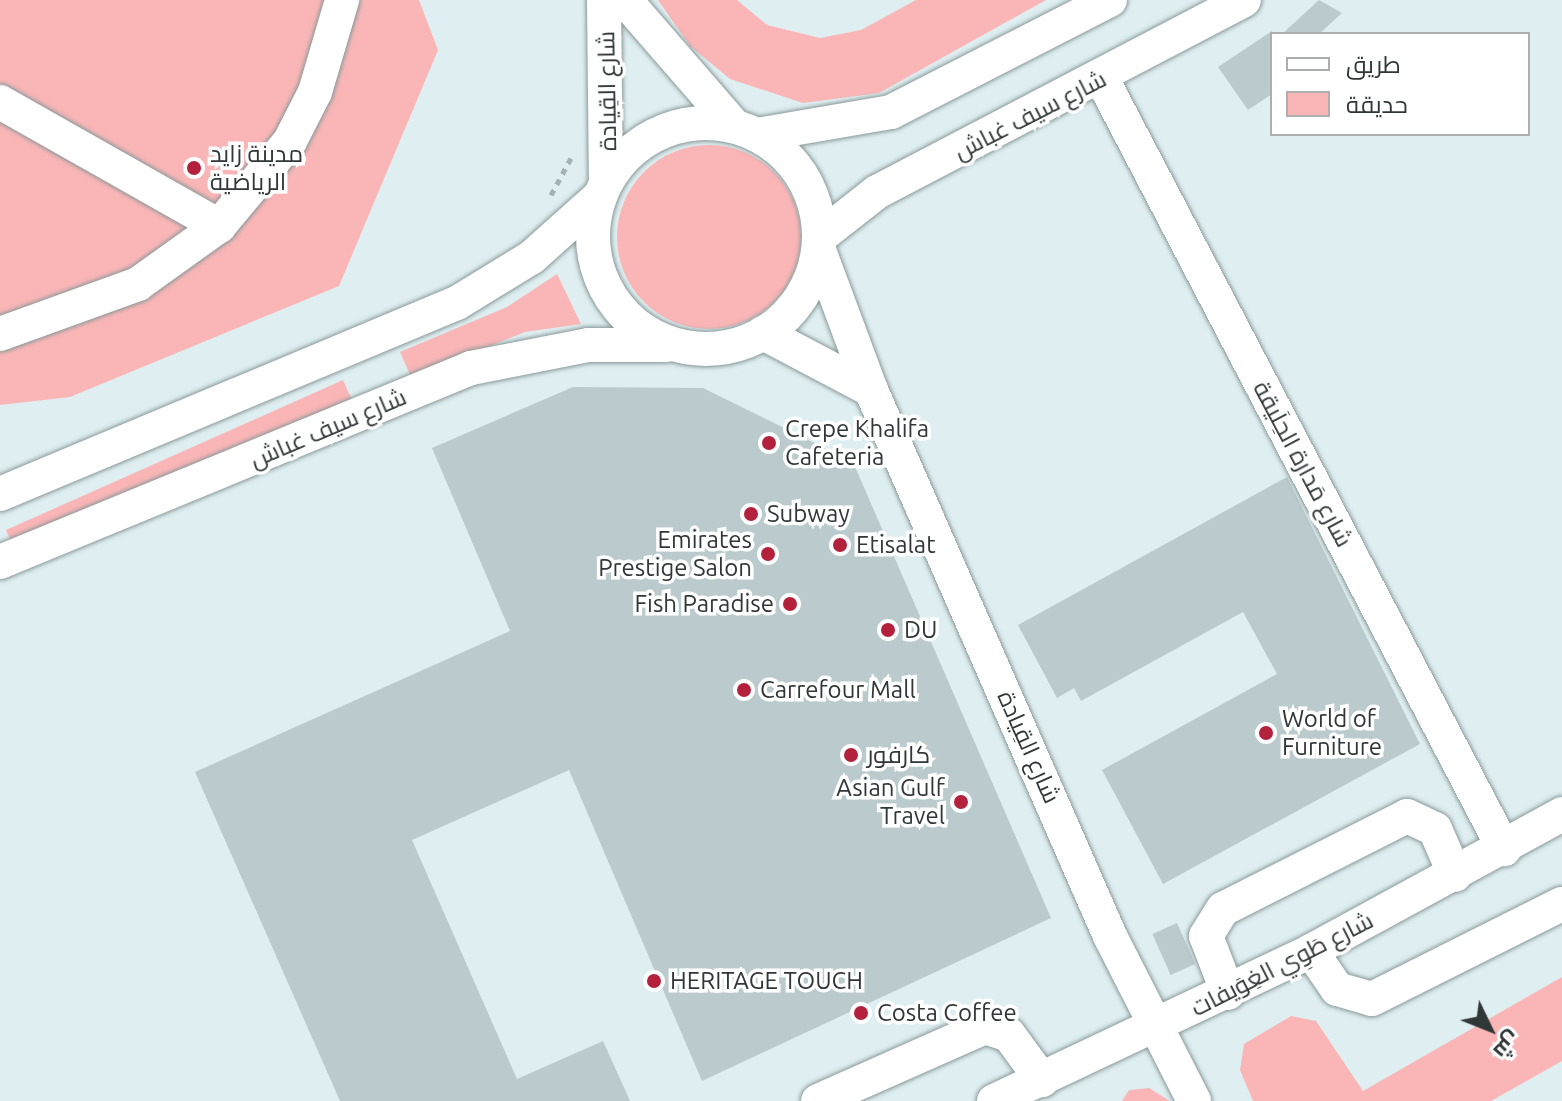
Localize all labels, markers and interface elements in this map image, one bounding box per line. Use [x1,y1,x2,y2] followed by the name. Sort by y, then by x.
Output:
[592,31,622,151] street label: شارع القِيادة
[1270,32,1530,136] legend
[1346,51,1401,78] text: طريق
[949,64,1111,166] street label: شارع سيف غباش
[1346,91,1408,118] text: حديقة
[210,140,303,196] place label: مدينة زايد الرياضية
[185,159,203,177] marker: مدينة زايد الرياضية
[1247,376,1359,552] street label: شارع مَدارة الحِلَيقة
[245,382,411,474] street label: شارع سيف غباش
[785,415,929,471] place label: Crepe Khalifa Cafeteria
[760,434,778,452] marker: Crepe Khalifa Cafeteria
[767,500,850,528] place label: Subway
[742,505,760,523] marker: Subway
[598,526,752,582] place label: Emirates Prestige Salon
[856,531,936,559] place label: Etisalat
[831,536,849,554] marker: Etisalat
[759,545,777,563] marker: Emirates Prestige Salon
[635,590,774,618] place label: Fish Paradise
[781,595,799,613] marker: Fish Paradise
[904,616,937,644] place label: DU
[879,621,897,639] marker: DU
[760,676,916,704] place label: Carrefour Mall
[735,681,753,699] marker: Carrefour Mall
[991,686,1067,808] street label: شارع القِيادة
[1282,705,1382,761] place label: World of Furniture
[1257,724,1275,742] marker: World of Furniture
[867,741,930,769] place label: كارفور
[842,746,860,764] marker: كارفور
[836,774,945,830] place label: Asian Gulf Travel
[952,793,970,811] marker: Asian Gulf Travel
[1186,906,1378,1022] street label: شارع طَوِي الغِوَيفات
[670,967,863,995] place label: HERITAGE TOUCH
[645,972,663,990] marker: HERITAGE TOUCH
[1450,989,1530,1069] north arrow
[877,999,1017,1027] place label: Costa Coffee
[852,1004,870,1022] marker: Costa Coffee
[1489,1027,1527,1065] text: ش

